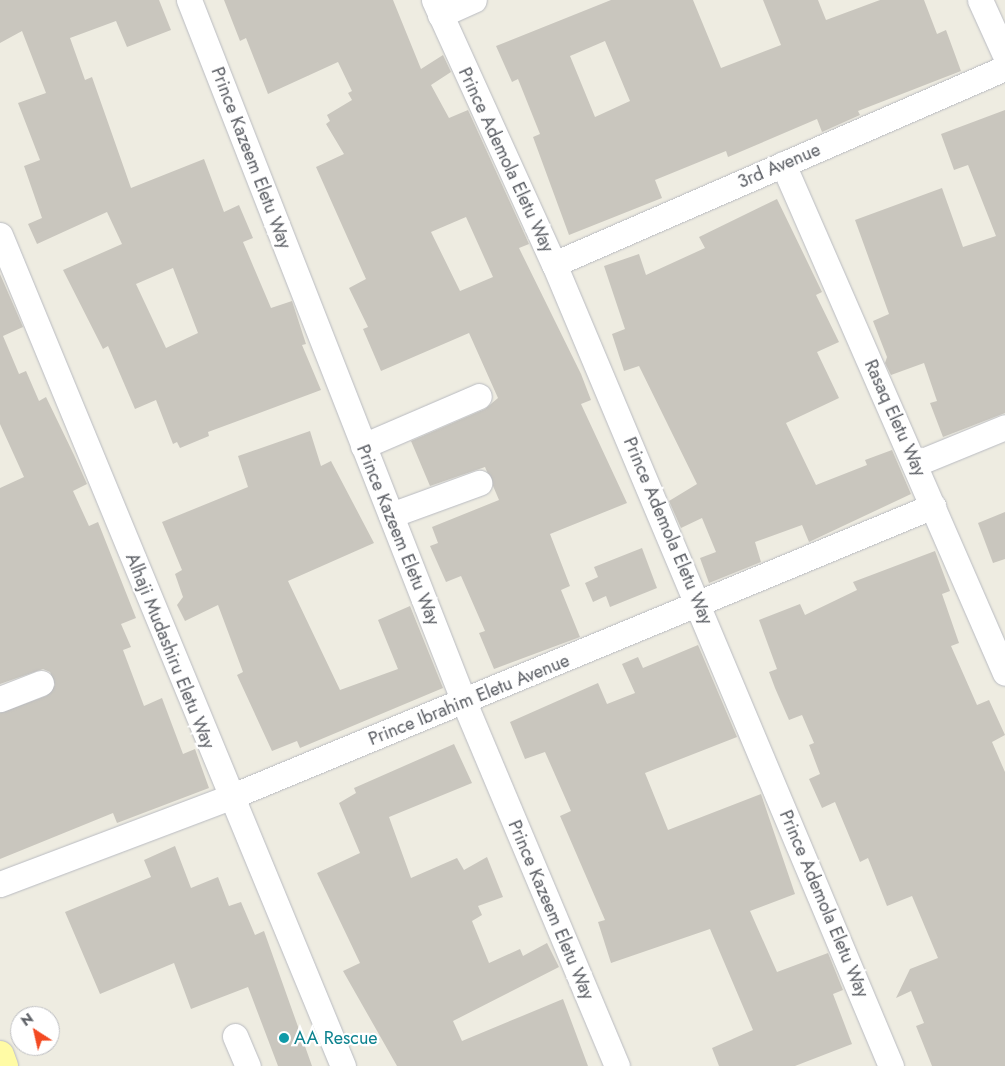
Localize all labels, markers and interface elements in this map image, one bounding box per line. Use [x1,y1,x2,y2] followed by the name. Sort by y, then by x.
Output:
[206,64,296,252] street label: Prince Kazeem Eletu Way
[454,64,558,256] street label: Prince Ademola Eletu Way
[734,139,824,193] street label: 3rd Avenue
[860,356,930,480] street label: Rasaq Eletu Way
[619,434,717,628] street label: Prince Ademola Eletu Way
[352,442,444,628] street label: Prince Kazeem Eletu Way
[121,550,219,752] street label: Alhaji Mudashiru Eletu Way
[365,650,573,750] street label: Prince Ibrahim Eletu Avenue
[775,807,873,1001] street label: Prince Ademola Eletu Way
[503,817,599,1003] street label: Prince Kazeem Eletu Way
[10,1006,60,1056] north arrow
[17,1008,37,1031] text: N
[294,1027,378,1049] place label: AA Rescue
[278,1032,290,1044] marker: AA Rescue

